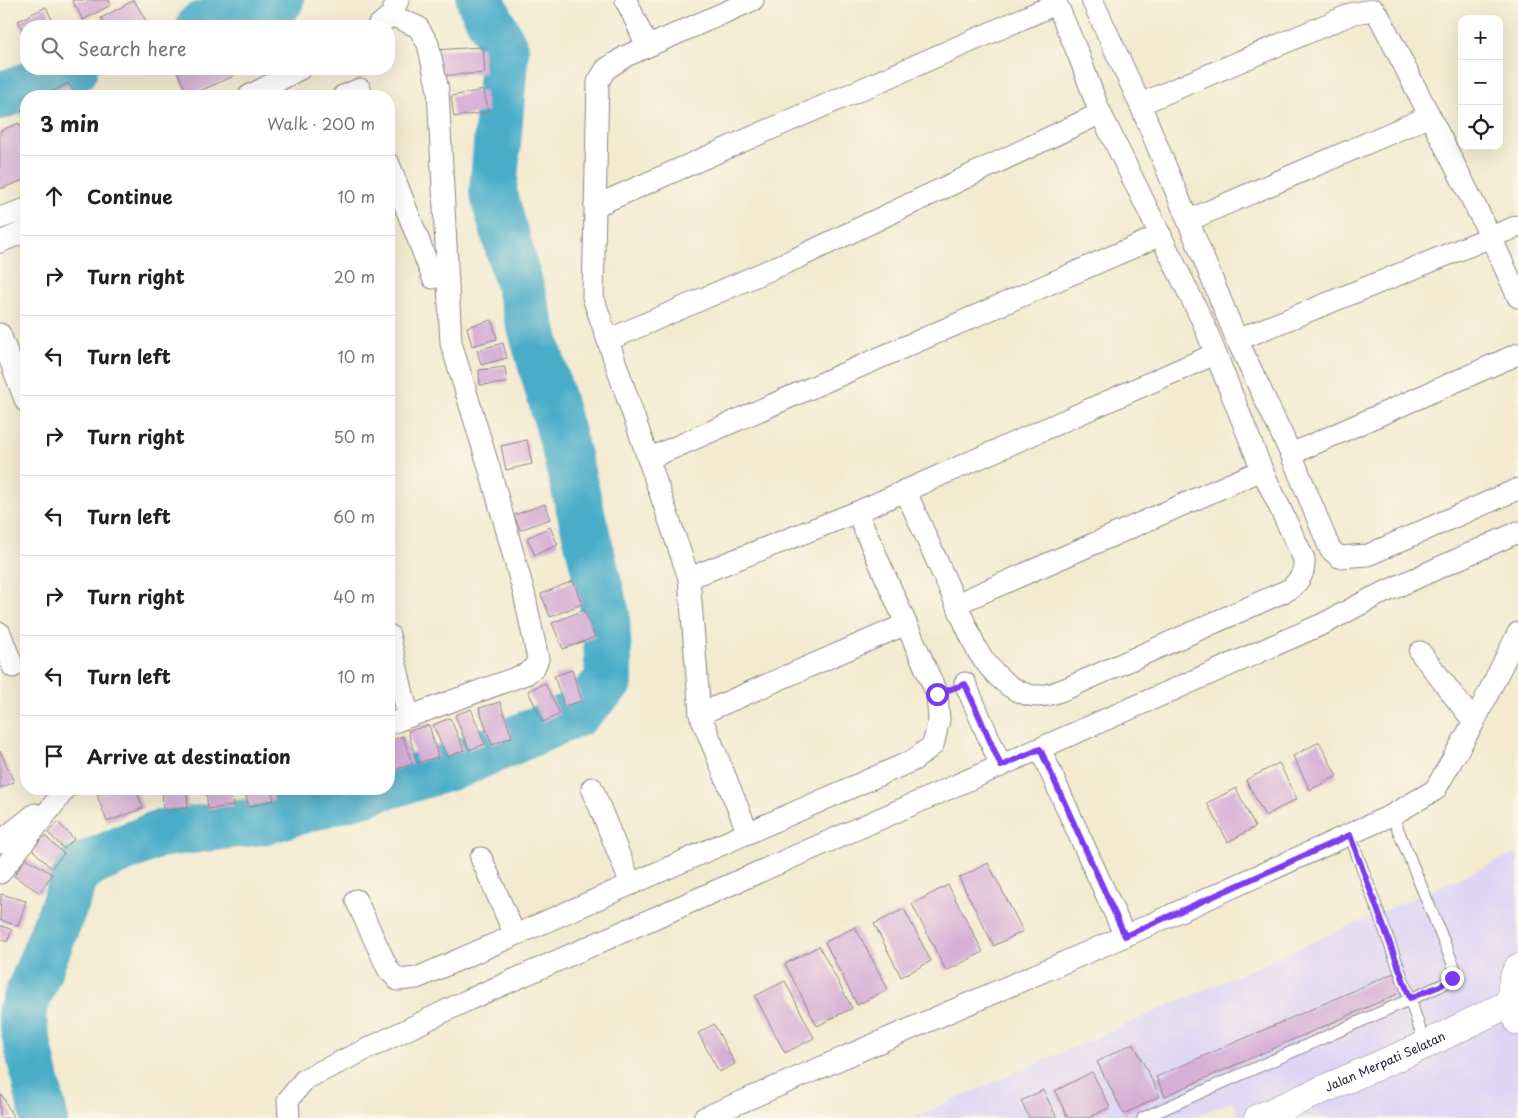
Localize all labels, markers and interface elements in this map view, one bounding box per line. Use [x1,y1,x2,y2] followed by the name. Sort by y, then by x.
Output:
[1458,15,1503,150] map controls
[1458,15,1503,60] button: +
[20,20,395,75] search box
[38,34,66,62] icon: search
[78,34,187,62] text: Search here
[1458,60,1503,105] button: −
[1458,105,1503,150] button: locate
[40,107,99,139] text: 3 min
[267,111,375,135] text: Walk · 200 m
[40,182,68,210] icon: ahead
[87,182,173,210] text: Continue
[338,184,375,208] text: 10 m
[40,262,68,290] icon: right
[87,262,185,290] text: Turn right
[334,264,375,288] text: 20 m
[40,342,68,370] icon: left
[87,342,171,370] text: Turn left
[338,344,375,368] text: 10 m
[40,422,68,450] icon: right
[87,422,185,450] text: Turn right
[334,424,375,448] text: 50 m
[40,502,68,530] icon: left
[87,502,171,530] text: Turn left
[333,504,375,528] text: 60 m
[40,582,68,610] icon: right
[87,582,185,610] text: Turn right
[333,584,375,608] text: 40 m
[40,662,68,690] icon: left
[87,662,171,690] text: Turn left
[338,664,375,688] text: 10 m
[926,683,949,706] route start
[40,742,68,770] icon: arrive
[87,742,291,770] text: Arrive at destination
[1441,967,1464,990] route end
[1322,1026,1448,1096] street label: Jalan Merpati Selatan

